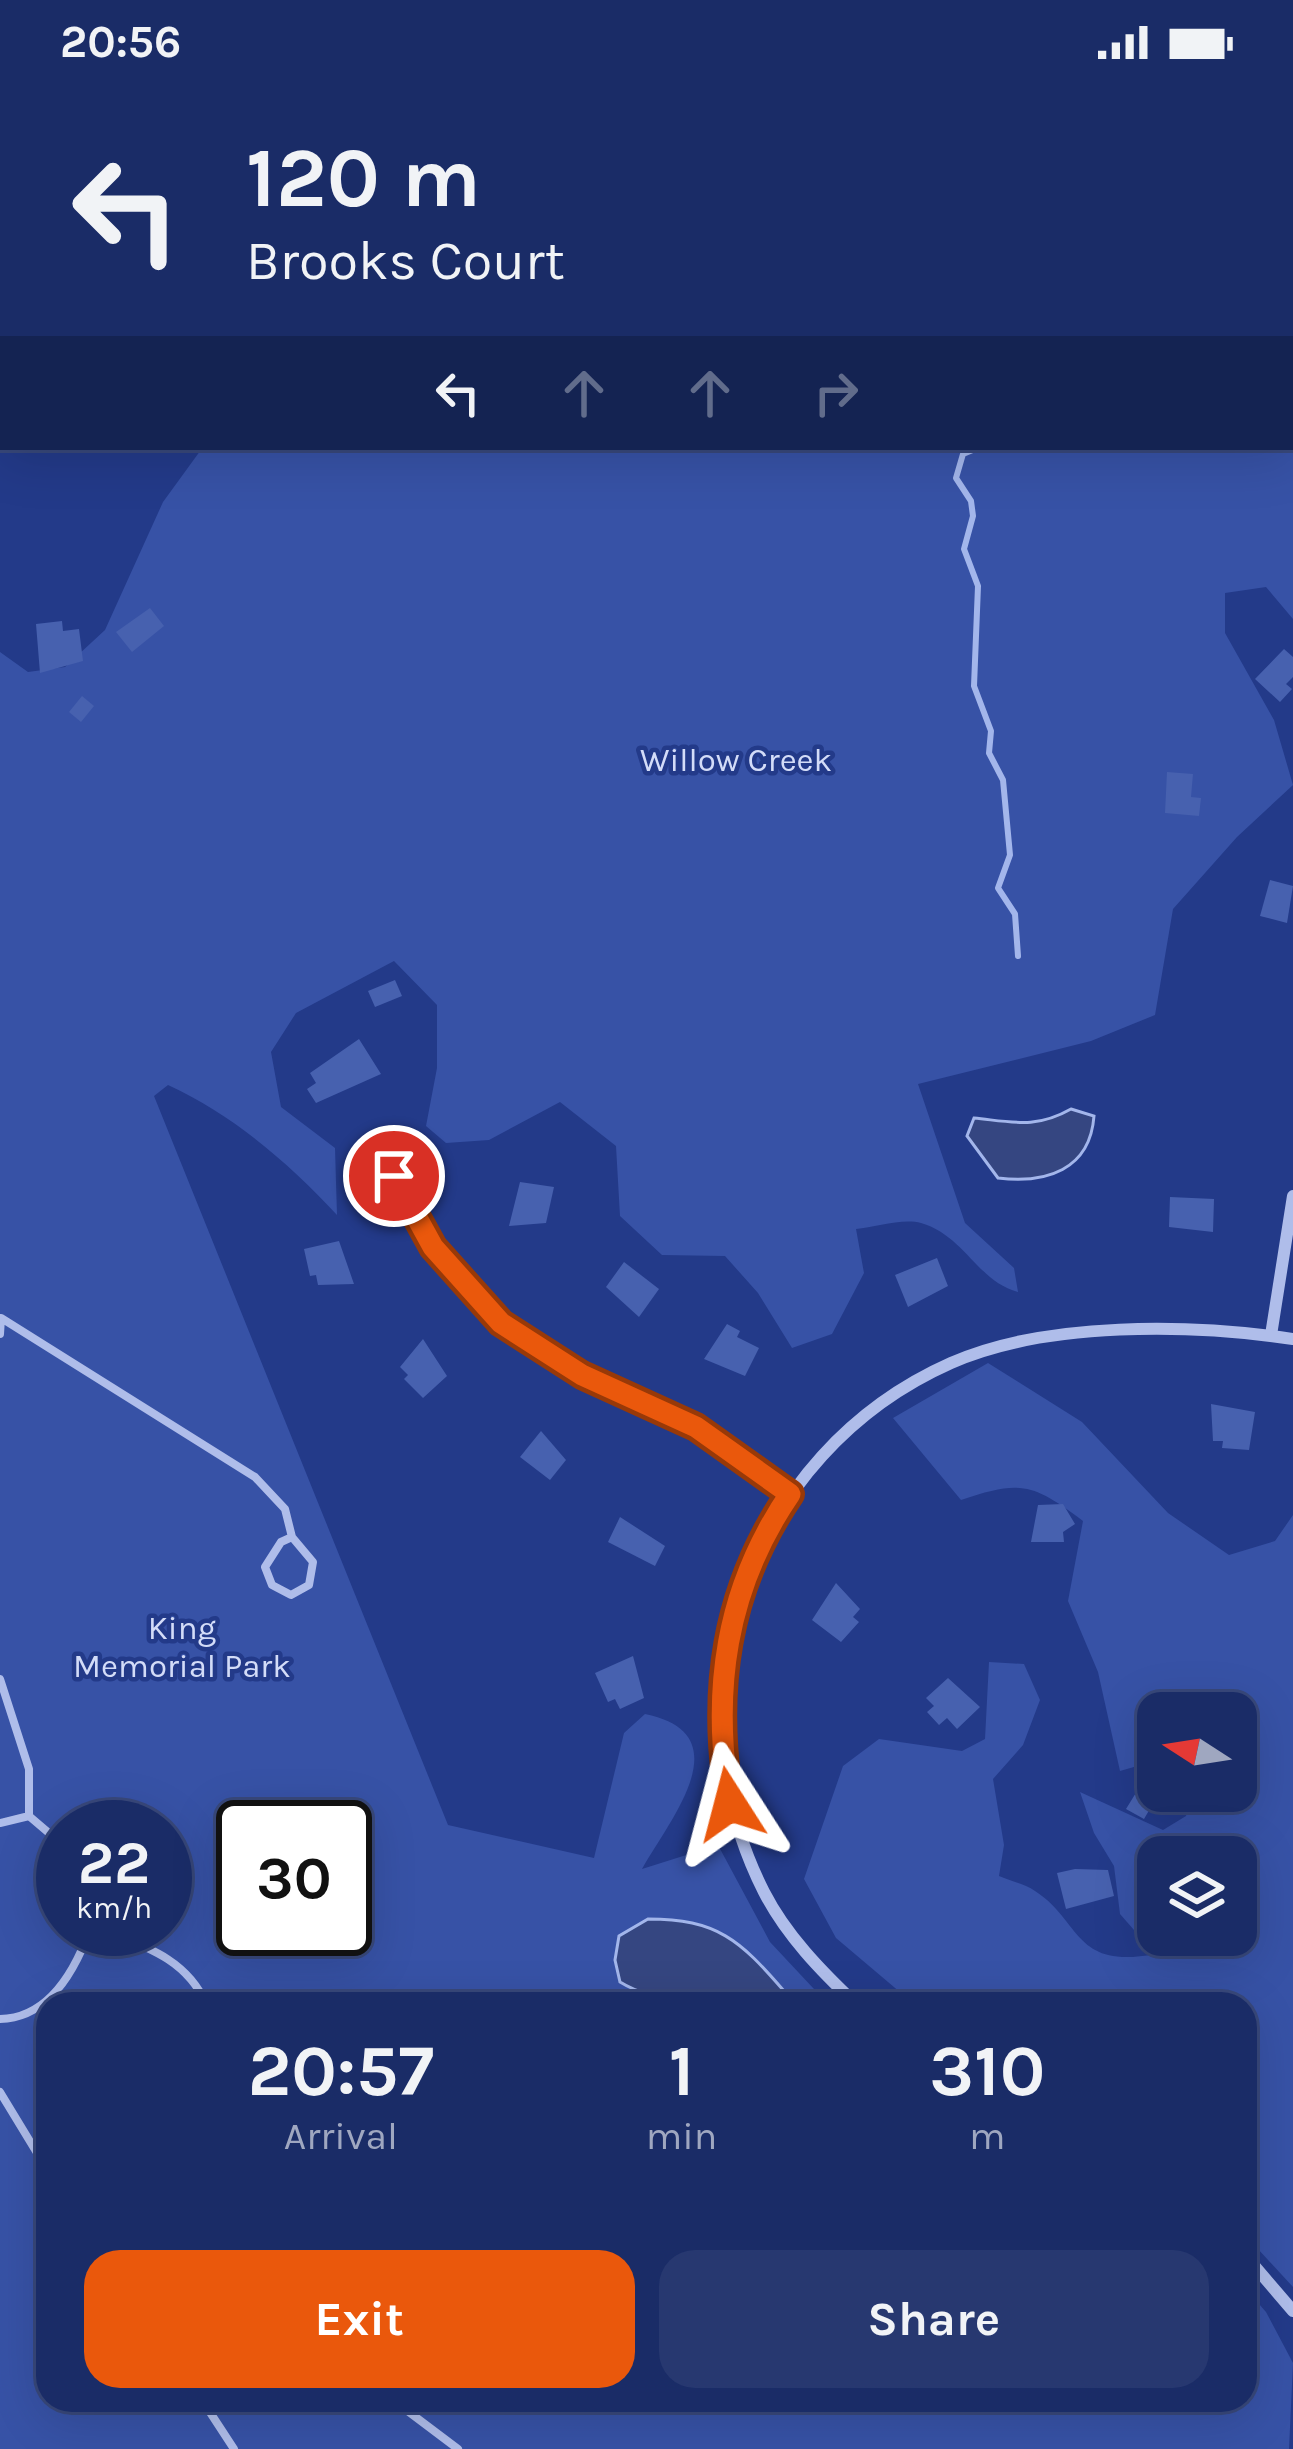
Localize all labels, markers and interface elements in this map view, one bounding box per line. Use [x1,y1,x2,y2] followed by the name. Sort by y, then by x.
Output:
[60,16,181,68] text: 20:56
[246,129,481,227] text: 120 m
[48,132,204,288] icon: left
[246,229,565,293] text: Brooks Court
[425,360,491,426] icon: left
[551,360,617,426] icon: ahead
[677,360,743,426] icon: ahead
[803,360,869,426] icon: right
[640,741,832,779] park label: Willow Creek
[343,1125,445,1227] pin
[361,1143,427,1209] icon: arrive
[73,1609,291,1685] park label: King Memorial Park
[1137,1692,1257,1812] north arrow
[1137,1692,1257,1956] map controls
[667,1741,793,1867] position arrow
[216,1800,372,1956] speed limit sign: 30
[78,1828,150,1898] text: 22
[1137,1836,1257,1956] button: layers
[76,1890,152,1926] text: km/h
[248,2029,434,2113] text: 20:57
[669,2029,694,2113] text: 1
[929,2029,1045,2113] text: 310
[284,2113,398,2159] text: Arrival
[646,2113,717,2159] text: min
[969,2113,1005,2159] text: m
[84,2250,635,2388] button: Exit
[659,2250,1209,2388] button: Share

